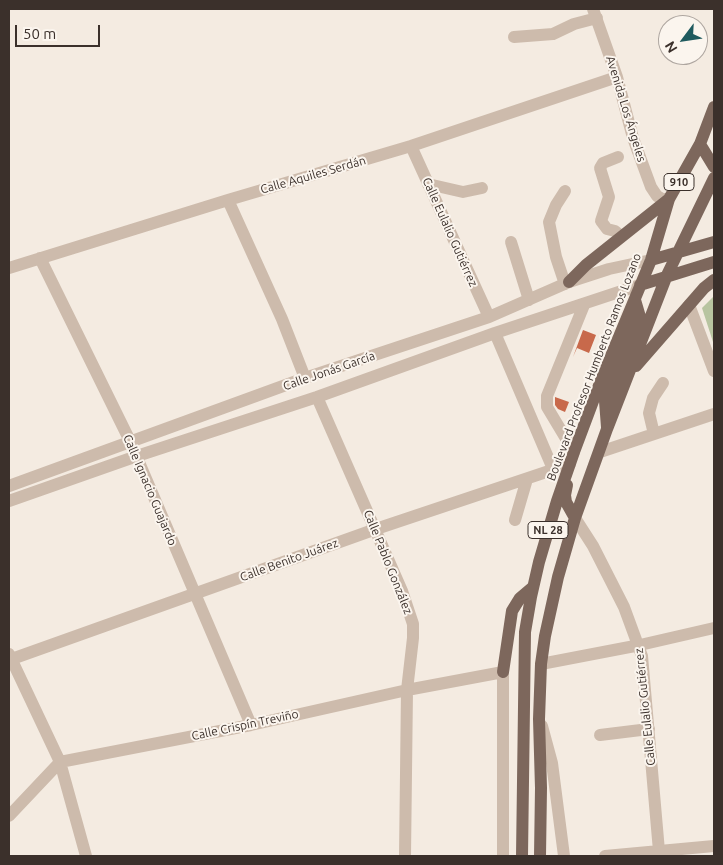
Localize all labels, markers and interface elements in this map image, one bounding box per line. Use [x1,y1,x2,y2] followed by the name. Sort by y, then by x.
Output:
[18,15,102,47] scale bar
[658,15,708,65] north arrow
[23,25,56,42] text: 50 m
[661,39,681,56] text: N
[603,54,649,164] street label: Avenida Los Ángeles
[259,153,367,197] street label: Calle Aquiles Serdán
[664,173,694,190] road number: 910
[419,175,481,289] street label: Calle Eulalio Gutiérrez
[544,251,644,483] street label: Boulevard Profesor Humberto Ramos Lozano
[281,348,377,394] street label: Calle Jonás García
[120,432,180,548] street label: Calle Ignacio Guajardo
[361,508,415,616] street label: Calle Pablo González
[528,522,568,538] road number: NL 28
[238,536,340,584] street label: Calle Benito Juárez
[632,647,658,767] street label: Calle Eulalio Gutiérrez
[190,707,300,743] street label: Calle Crispín Treviño

